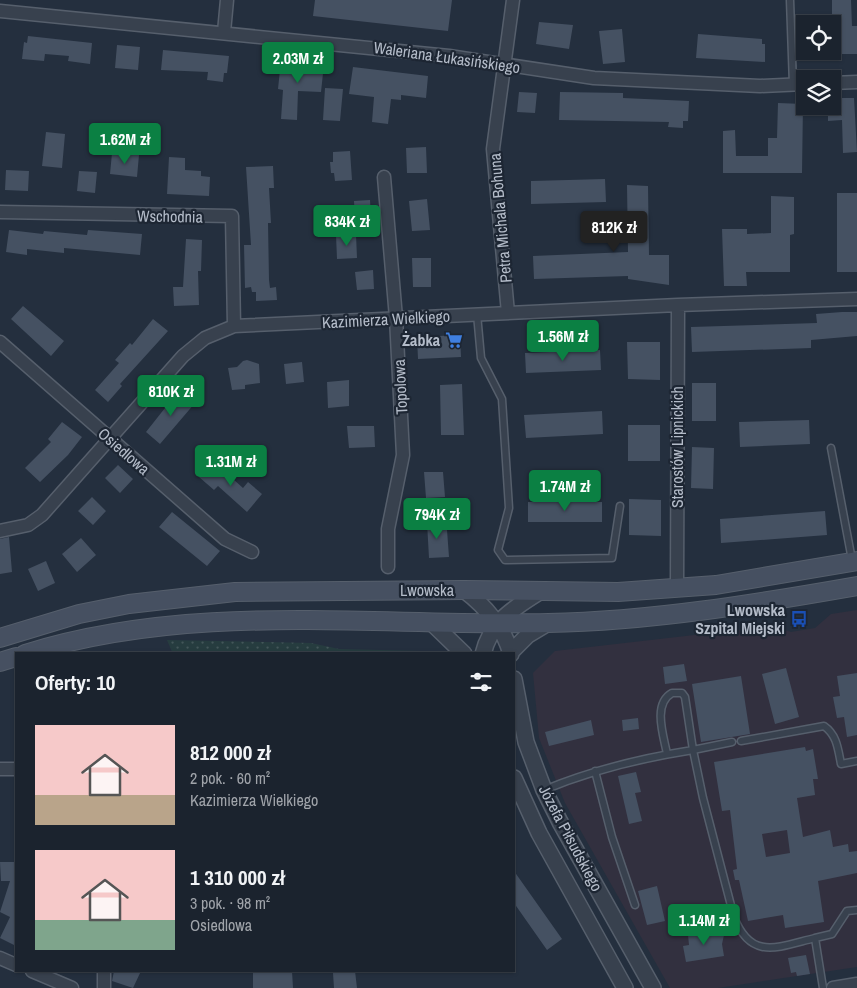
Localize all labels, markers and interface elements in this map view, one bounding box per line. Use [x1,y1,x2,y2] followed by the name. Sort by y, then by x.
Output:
[796,15,841,115] map controls
[796,15,841,60] button: locate
[372,36,522,78] street label: Waleriana Łukasińskiego
[246,42,350,84] pin: 2.03M zł
[273,47,323,69] text: 2.03M zł
[796,70,841,115] button: layers
[73,122,177,165] pin: 1.62M zł
[100,128,150,150] text: 1.62M zł
[483,152,517,284] street label: Petra Michala Bohuna
[137,204,204,228] street label: Wschodnia
[301,204,393,247] pin: 834K zł
[324,210,370,232] text: 834K zł
[568,210,660,253] pin: 812K zł
[591,216,637,238] text: 812K zł
[321,305,451,333] street label: Kazimierza Wielkiego
[511,320,615,362] pin: 1.56M zł
[538,325,588,347] text: 1.56M zł
[402,329,441,351] place label: Żabka
[444,330,464,350] supermarket icon: Żabka
[388,358,412,415] street label: Topolowa
[125,374,217,417] pin: 810K zł
[148,380,194,402] text: 810K zł
[666,386,688,508] street label: Starostów Lipnickich
[93,422,155,480] street label: Osiedlowa
[179,444,283,487] pin: 1.31M zł
[206,450,256,472] text: 1.31M zł
[513,470,617,512] pin: 1.74M zł
[540,475,590,497] text: 1.74M zł
[391,498,483,540] pin: 794K zł
[414,503,460,525] text: 794K zł
[400,579,455,601] street label: Lwowska
[695,599,786,639] place label: Lwowska Szpital Miejski
[789,609,809,629] bus stop icon: Lwowska Szpital Miejski
[35,668,115,697] text: Oferty: 10
[467,668,495,696] icon: filters
[190,738,270,767] text: 812 000 zł
[75,745,135,805] icon: home
[190,767,270,789] text: 2 pok. · 60 m²
[534,781,608,895] street label: Józefa Piłsudskiego
[190,789,318,811] text: Kazimierza Wielkiego
[190,863,285,892] text: 1 310 000 zł
[75,870,135,930] icon: home
[190,892,270,914] text: 3 pok. · 98 m²
[652,904,756,946] pin: 1.14M zł
[679,909,729,931] text: 1.14M zł
[190,914,252,936] text: Osiedlowa

